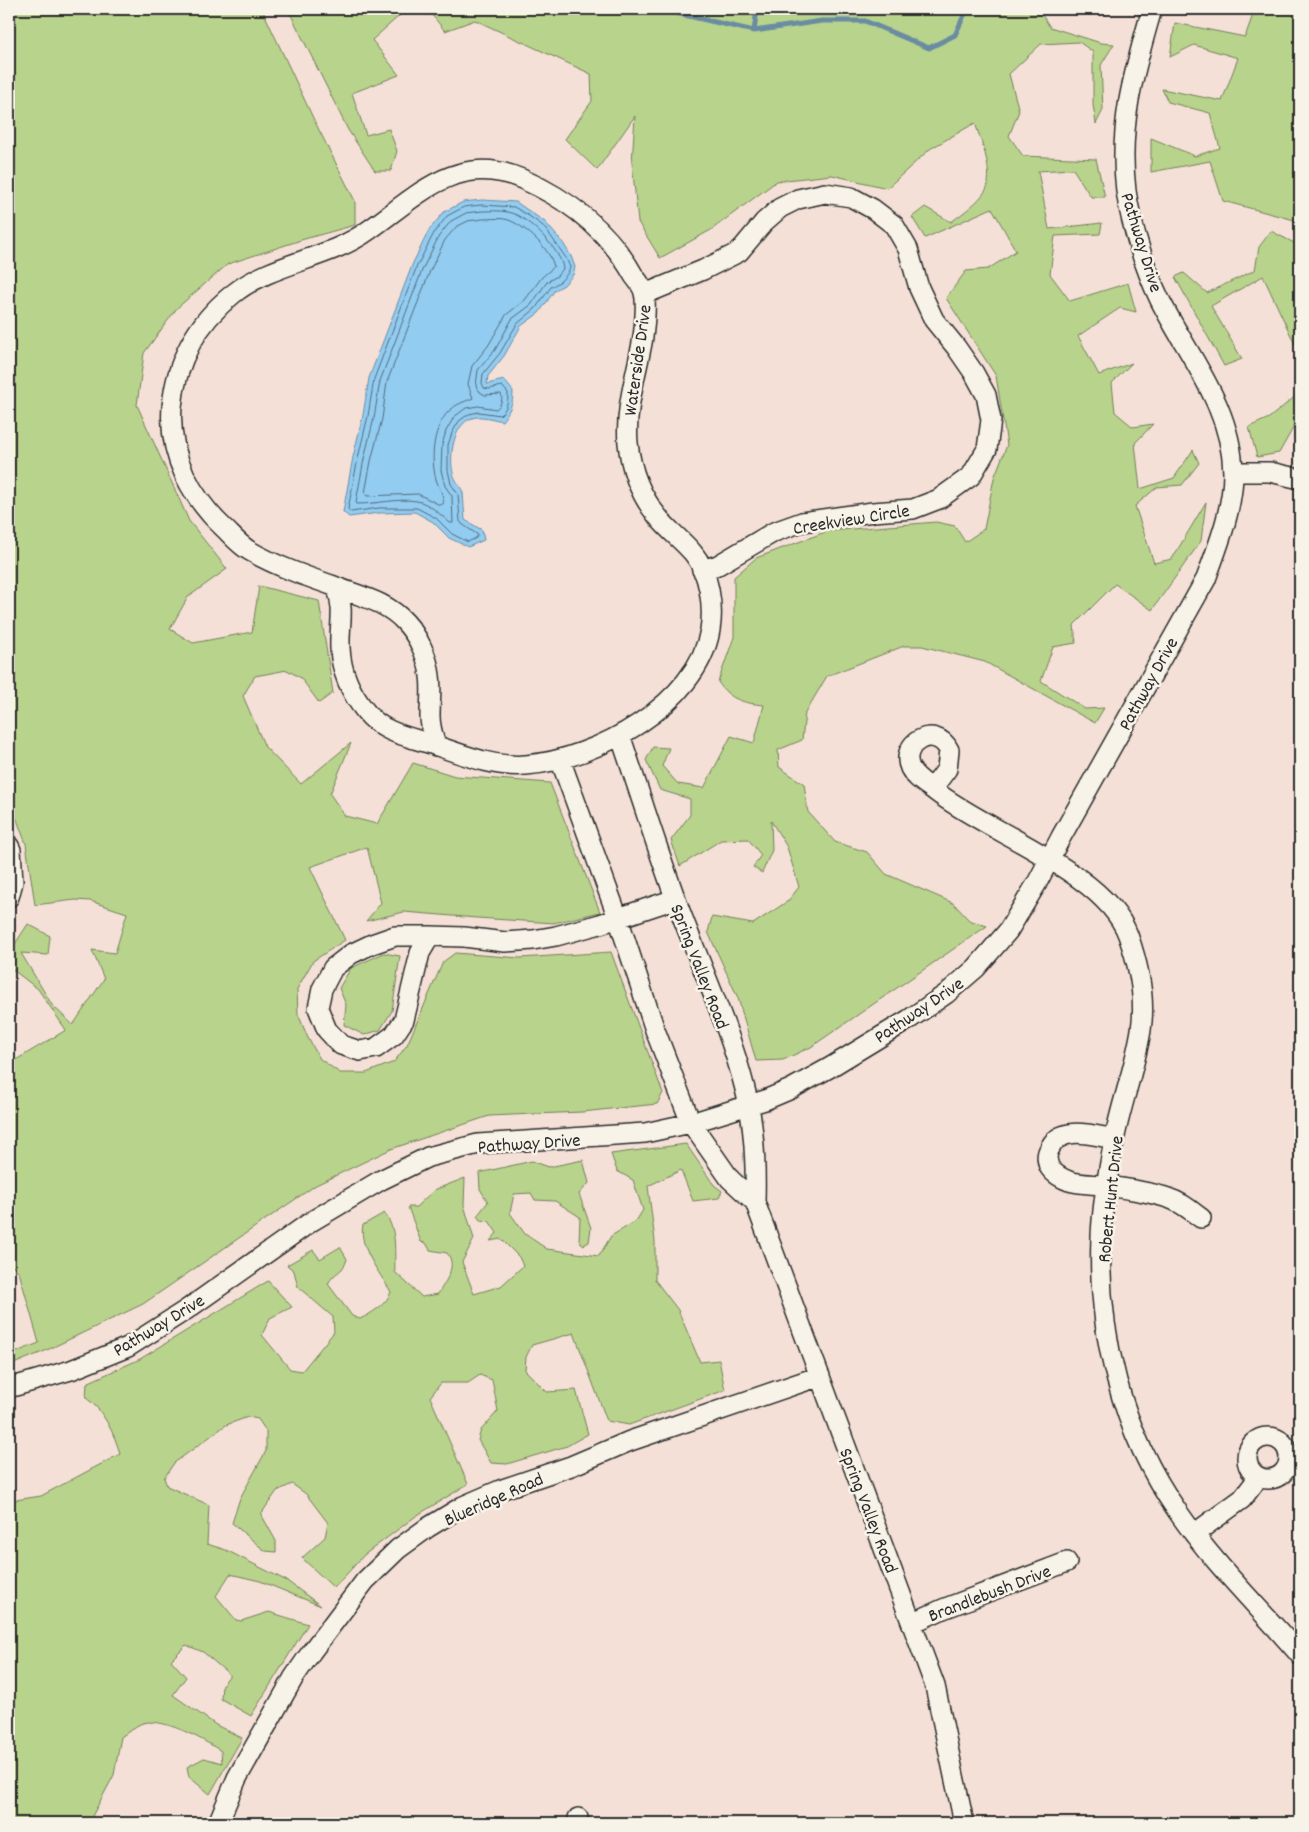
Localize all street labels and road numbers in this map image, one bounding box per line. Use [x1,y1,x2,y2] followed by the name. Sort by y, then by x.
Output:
[1112,190,1168,296] street label: Pathway Drive
[618,303,661,418] street label: Waterside Drive
[791,499,912,544] street label: Creekview Circle
[1113,633,1187,736] street label: Pathway Drive
[661,901,734,1034] street label: Spring Valley Road
[870,972,970,1052] street label: Pathway Drive
[477,1128,582,1163] street label: Pathway Drive
[1092,1135,1133,1264] street label: Robert Hunt Drive
[109,1289,211,1365] street label: Pathway Drive
[830,1445,903,1578] street label: Spring Valley Road
[440,1467,548,1535] street label: Blueridge Road
[925,1559,1056,1631] street label: Brandlebush Drive

